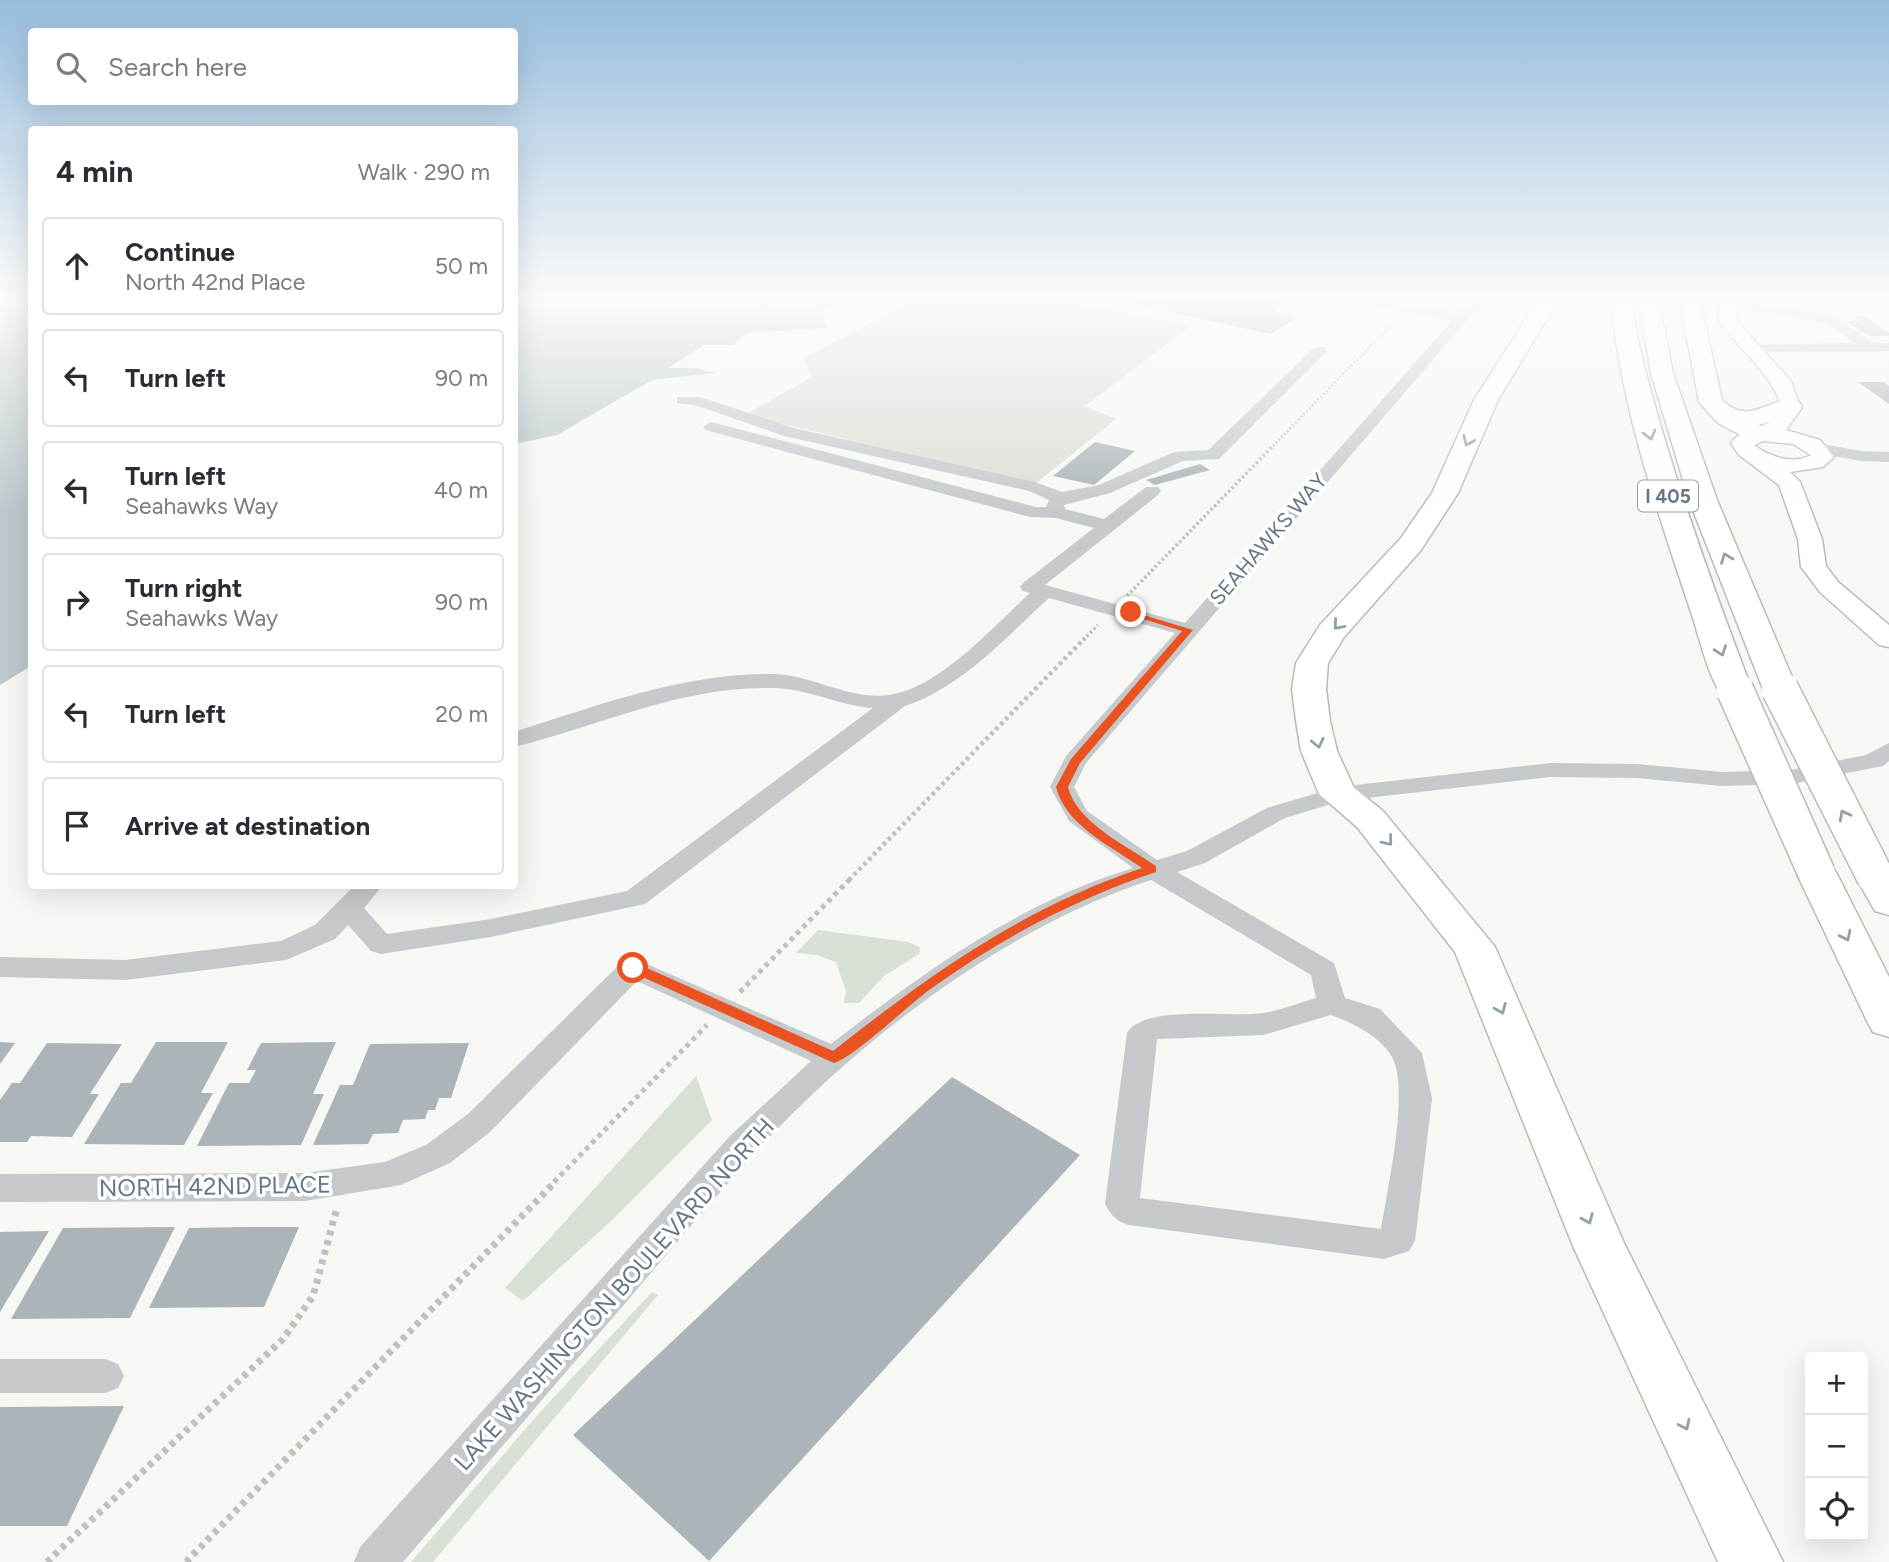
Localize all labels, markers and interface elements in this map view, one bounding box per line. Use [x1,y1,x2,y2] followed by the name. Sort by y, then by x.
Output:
[28,28,518,105] search box
[52,48,90,86] icon: search
[108,51,247,83] text: Search here
[56,153,133,190] text: 4 min
[358,158,490,186] text: Walk · 290 m
[125,236,235,268] text: Continue
[58,247,96,285] icon: ahead
[435,252,488,280] text: 50 m
[125,268,305,296] text: North 42nd Place
[58,359,96,397] icon: left
[125,362,226,394] text: Turn left
[435,364,488,392] text: 90 m
[1642,429,1656,441] one-way arrow
[1462,434,1476,446] one-way arrow
[125,460,226,492] text: Turn left
[1204,468,1332,610] street label: SEAHAWKS WAY
[58,471,96,509] icon: left
[434,476,488,504] text: 40 m
[1638,481,1698,512] road number: I 405
[125,492,278,520] text: Seahawks Way
[1720,553,1734,565] one-way arrow
[125,572,242,604] text: Turn right
[58,583,96,621] icon: right
[435,588,488,616] text: 90 m
[1115,596,1146,627] route end
[125,604,278,632] text: Seahawks Way
[1334,617,1346,630] one-way arrow
[1713,645,1727,657] one-way arrow
[58,695,96,733] icon: left
[125,698,226,730] text: Turn left
[435,700,488,728] text: 20 m
[1310,737,1324,749] one-way arrow
[58,807,96,845] icon: arrive
[125,810,370,842] text: Arrive at destination
[1838,810,1852,823] one-way arrow
[1380,832,1392,845] one-way arrow
[1838,929,1852,941] one-way arrow
[617,952,648,983] route start
[1492,1003,1506,1015] one-way arrow
[448,1112,780,1476] street label: LAKE WASHINGTON BOULEVARD NORTH
[99,1169,331,1203] street label: NORTH 42ND PLACE
[1580,1213,1594,1225] one-way arrow
[1805,1352,1868,1541] map controls
[1805,1352,1868,1415] button: +
[1805,1415,1868,1478] button: −
[1677,1418,1691,1430] one-way arrow
[1805,1478,1868,1541] button: locate

